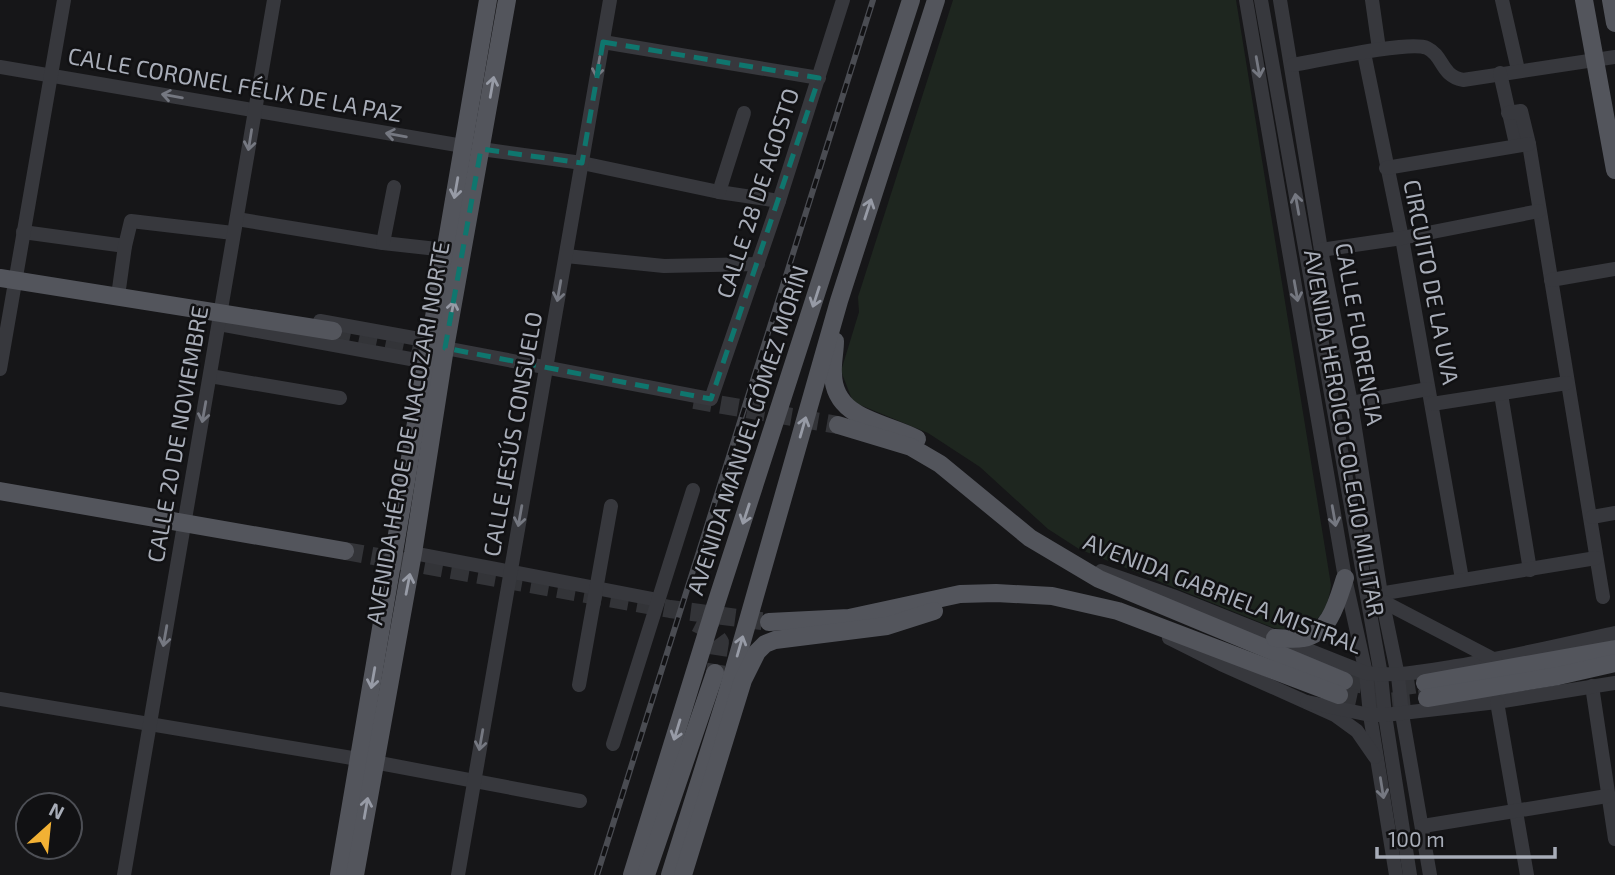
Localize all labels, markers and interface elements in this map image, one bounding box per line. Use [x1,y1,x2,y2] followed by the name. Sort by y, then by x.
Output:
[66,41,404,127] street label: CALLE CORONEL FÉLIX DE LA PAZ
[591,55,604,78] one-way arrow
[1252,55,1265,78] one-way arrow
[486,76,499,99] one-way arrow
[710,84,804,302] street label: CALLE 28 DE AGOSTO
[161,89,184,102] one-way arrow
[243,128,256,151] one-way arrow
[385,128,408,141] one-way arrow
[449,176,462,199] one-way arrow
[1398,177,1466,388] street label: CIRCUITO DE LA UVA
[1290,193,1303,216] one-way arrow
[863,199,876,221] one-way arrow
[359,239,455,627] street label: AVENIDA HÉROE DE NACOZARI NORTE
[1330,240,1390,428] street label: CALLE FLORENCIA
[1299,247,1391,619] street label: AVENIDA HEROICO COLEGIO MILITAR
[680,262,814,598] street label: AVENIDA MANUEL GÓMEZ MORÍN
[552,279,566,302] one-way arrow
[1290,280,1303,302] one-way arrow
[808,286,821,308] one-way arrow
[445,300,459,323] one-way arrow
[141,303,213,565] street label: CALLE 20 DE NOVIEMBRE
[477,309,547,559] street label: CALLE JESÚS CONSUELO
[197,400,210,423] one-way arrow
[797,416,810,438] one-way arrow
[739,502,751,524] one-way arrow
[513,504,526,526] one-way arrow
[1328,504,1341,527] one-way arrow
[1080,527,1367,659] street label: AVENIDA GABRIELA MISTRAL
[401,573,415,596] one-way arrow
[158,625,171,647] one-way arrow
[735,635,748,657] one-way arrow
[366,666,379,689] one-way arrow
[669,719,682,741] one-way arrow
[474,728,487,751] one-way arrow
[1376,776,1389,799] one-way arrow
[14,791,84,861] north arrow
[46,797,68,824] text: N
[360,797,373,820] one-way arrow
[1377,816,1556,860] scale bar
[1388,826,1445,851] text: 100 m

